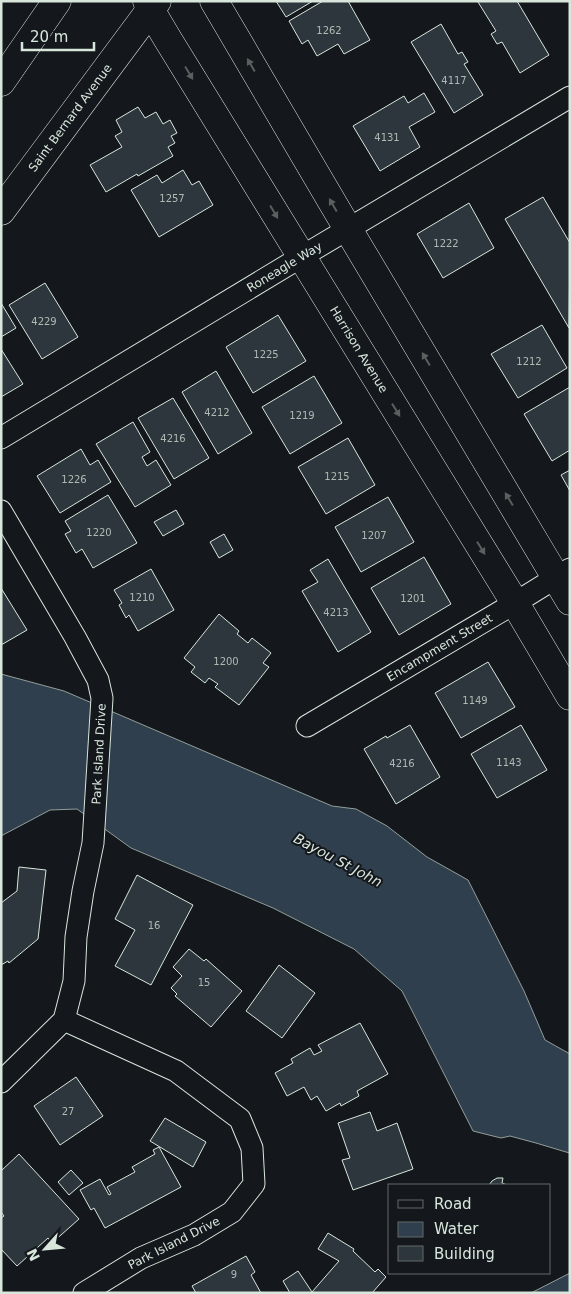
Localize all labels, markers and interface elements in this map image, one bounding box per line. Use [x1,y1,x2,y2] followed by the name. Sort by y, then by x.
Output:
[22,20,95,52] scale bar
[316,25,342,36] house number: 1262
[30,28,68,46] text: 20 m
[247,57,255,72] one-way arrow
[26,61,115,174] street label: Saint Bernard Avenue
[185,67,194,80] one-way arrow
[441,75,467,86] house number: 4117
[374,132,400,143] house number: 4131
[159,193,185,204] house number: 1257
[329,198,338,211] one-way arrow
[269,205,279,219] one-way arrow
[433,238,459,249] house number: 1222
[244,239,325,295] street label: Roneagle Way
[327,304,391,395] street label: Harrison Avenue
[31,316,57,327] house number: 4229
[253,349,279,360] house number: 1225
[421,353,430,366] one-way arrow
[516,356,542,367] house number: 1212
[391,403,401,417] one-way arrow
[204,407,230,418] house number: 4212
[289,410,315,421] house number: 1219
[160,433,186,444] house number: 4216
[324,471,350,482] house number: 1215
[61,474,87,485] house number: 1226
[504,492,513,505] one-way arrow
[86,527,112,538] house number: 1220
[361,530,387,541] house number: 1207
[477,542,486,555] one-way arrow
[129,592,155,603] house number: 1210
[400,593,426,604] house number: 1201
[323,607,349,618] house number: 4213
[384,611,495,684] street label: Encampment Street
[213,656,239,667] house number: 1200
[462,695,488,706] house number: 1149
[89,703,109,805] street label: Park Island Drive
[496,757,522,768] house number: 1143
[389,758,415,769] house number: 4216
[291,830,385,890] water label: Bayou St John
[148,920,160,931] house number: 16
[198,977,210,988] house number: 15
[62,1106,74,1117] house number: 27
[388,1184,551,1274] legend
[434,1195,472,1213] text: Road
[126,1214,222,1272] street label: Park Island Drive
[434,1220,479,1238] text: Water
[20,1224,70,1274] north arrow
[434,1245,495,1263] text: Building
[24,1246,43,1264] text: N
[231,1269,237,1280] house number: 9

